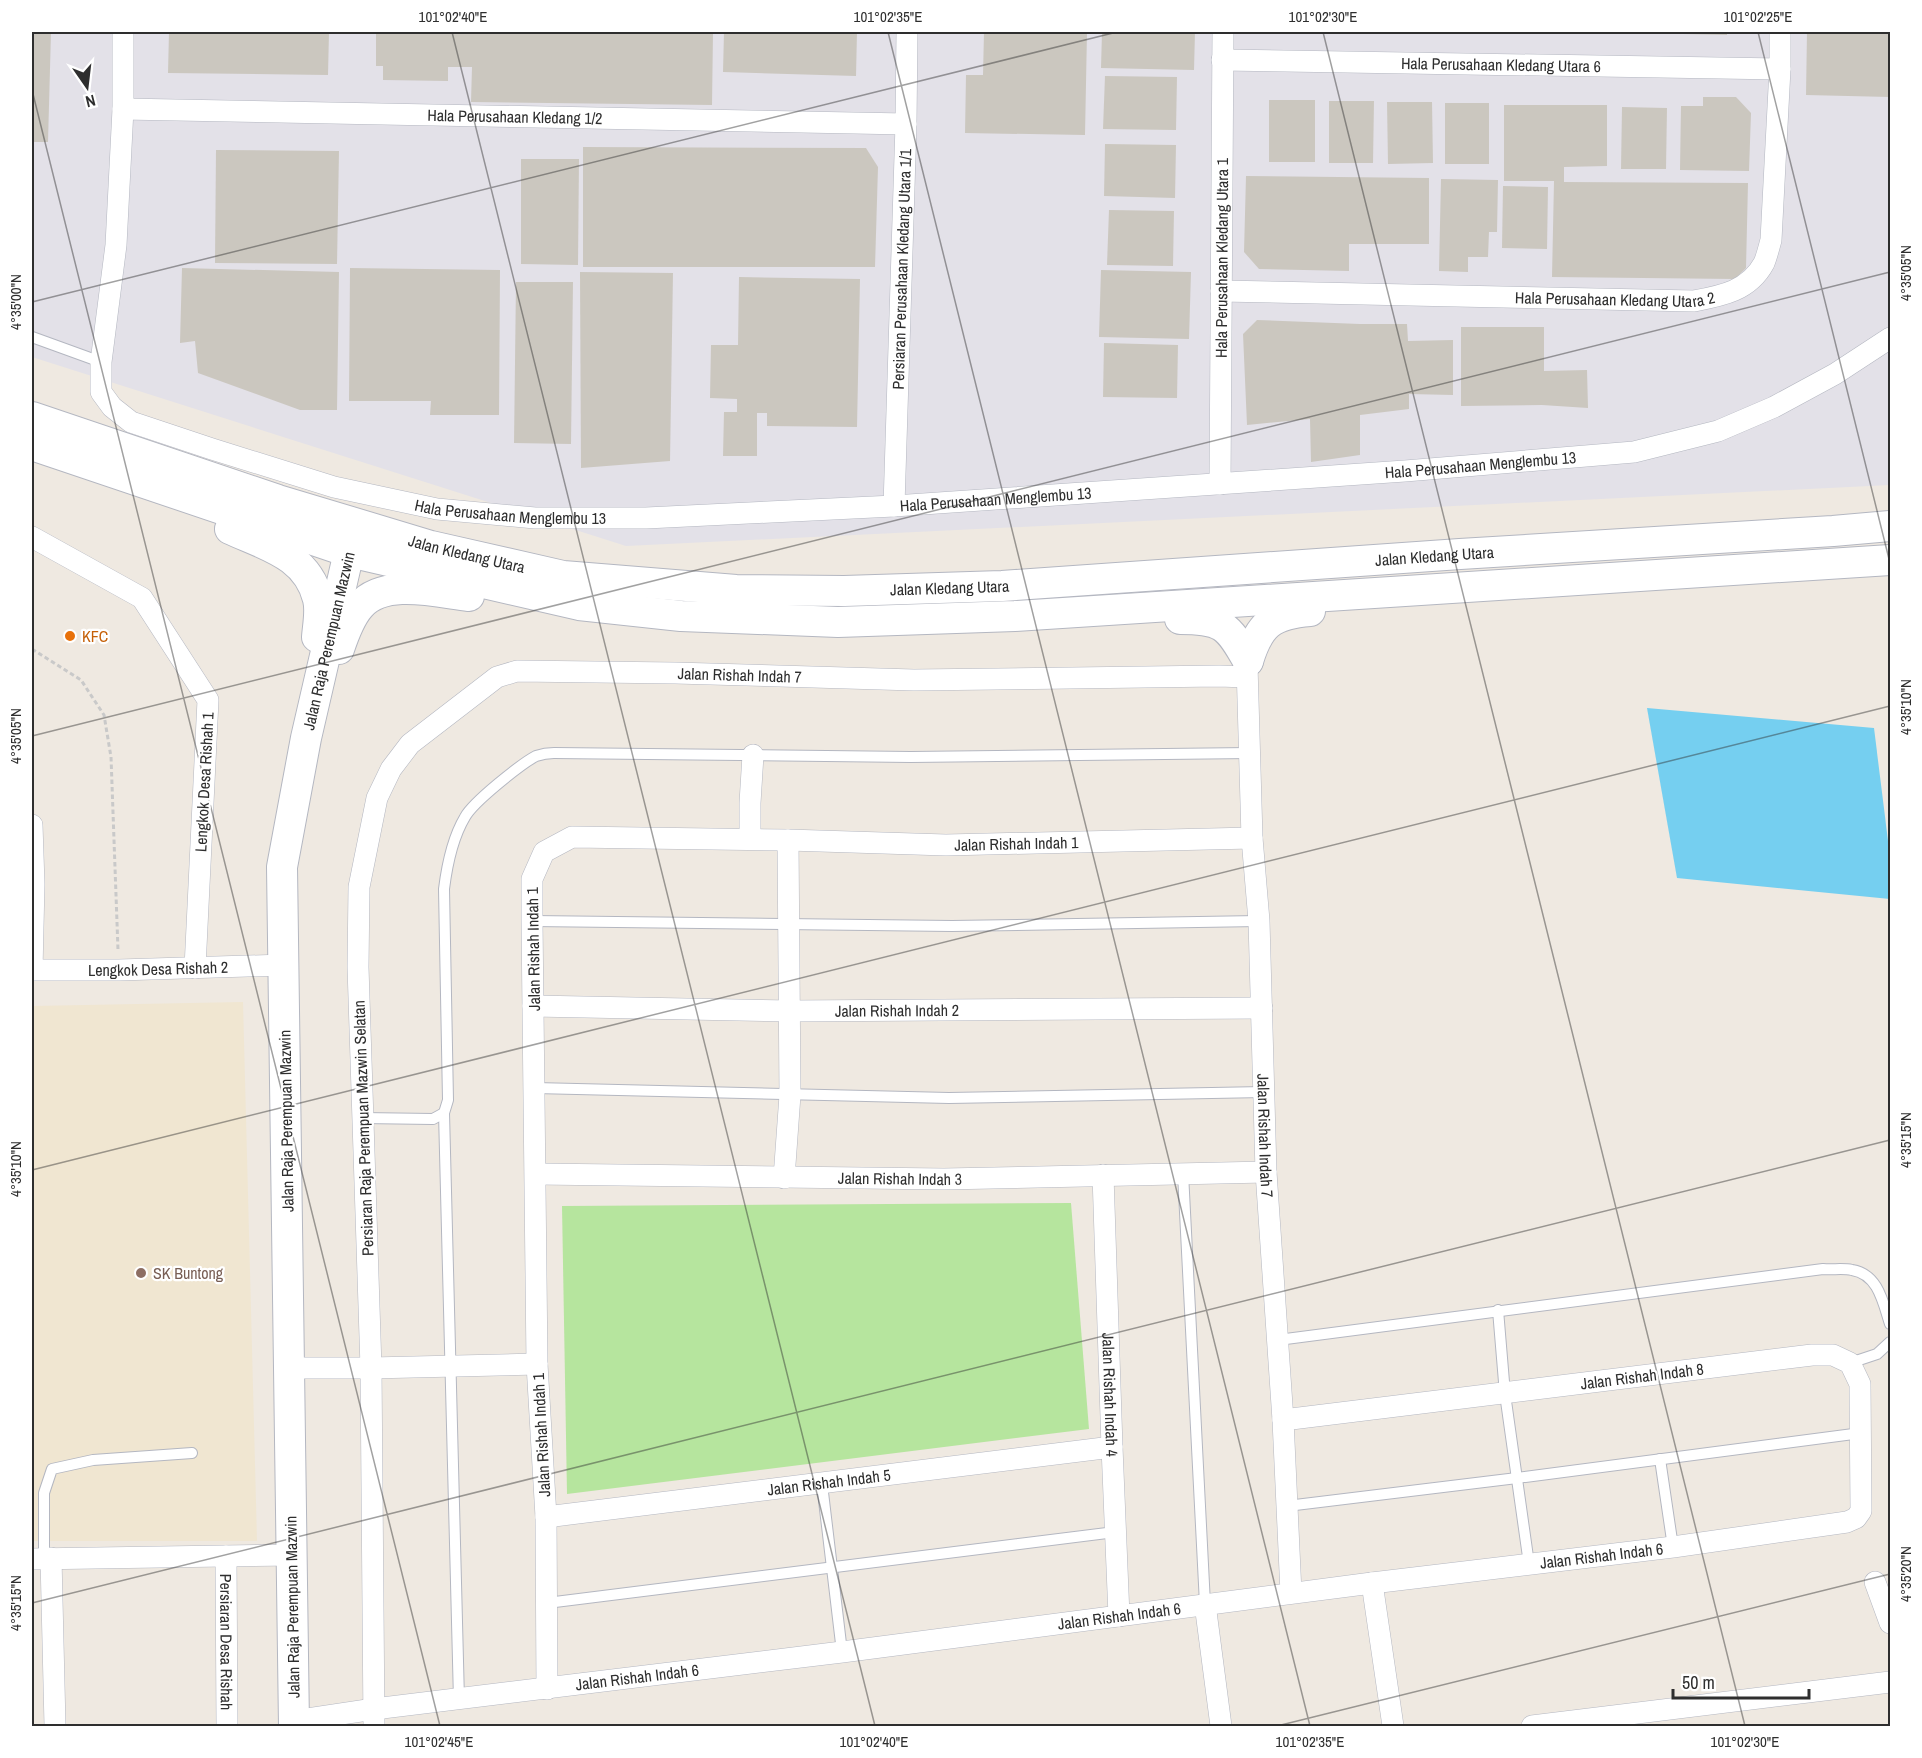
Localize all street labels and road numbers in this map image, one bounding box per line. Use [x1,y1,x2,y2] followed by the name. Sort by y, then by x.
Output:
[1401,52,1601,77] street label: Hala Perusahaan Kledang Utara 6
[427,104,603,129] street label: Hala Perusahaan Kledang 1/2
[887,148,916,390] street label: Persiaran Perusahaan Kledang Utara 1/1
[1210,157,1233,358] street label: Hala Perusahaan Kledang Utara 1
[1515,286,1717,312] street label: Hala Perusahaan Kledang Utara 2
[1384,446,1577,483] street label: Hala Perusahaan Menglembu 13
[899,482,1092,517] street label: Hala Perusahaan Menglembu 13
[413,494,606,529] street label: Hala Perusahaan Menglembu 13
[406,529,528,578] street label: Jalan Kledang Utara
[1374,541,1495,571] street label: Jalan Kledang Utara
[297,550,360,732] street label: Jalan Raja Perempuan Mazwin
[890,574,1011,601] street label: Jalan Kledang Utara
[677,662,802,688] street label: Jalan Rishah Indah 7
[189,711,219,853] street label: Lengkok Desa Rishah 1
[954,831,1079,856] street label: Jalan Rishah Indah 1
[521,886,545,1011] street label: Jalan Rishah Indah 1
[88,956,228,981] street label: Lengkok Desa Rishah 2
[835,999,959,1022] street label: Jalan Rishah Indah 2
[348,1000,378,1256] street label: Persiaran Raja Perempuan Mazwin Selatan
[273,1030,299,1212] street label: Jalan Raja Perempuan Mazwin
[1252,1073,1279,1198] street label: Jalan Rishah Indah 7
[838,1167,962,1190] street label: Jalan Rishah Indah 3
[1097,1333,1123,1457] street label: Jalan Rishah Indah 4
[1579,1358,1705,1394] street label: Jalan Rishah Indah 8
[527,1372,555,1497] street label: Jalan Rishah Indah 1
[766,1463,892,1501] street label: Jalan Rishah Indah 5
[279,1516,305,1698] street label: Jalan Raja Perempuan Mazwin
[1539,1537,1664,1574] street label: Jalan Rishah Indah 6
[215,1574,238,1710] street label: Persiaran Desa Rishah
[1056,1597,1182,1635] street label: Jalan Rishah Indah 6
[574,1659,700,1695] street label: Jalan Rishah Indah 6

